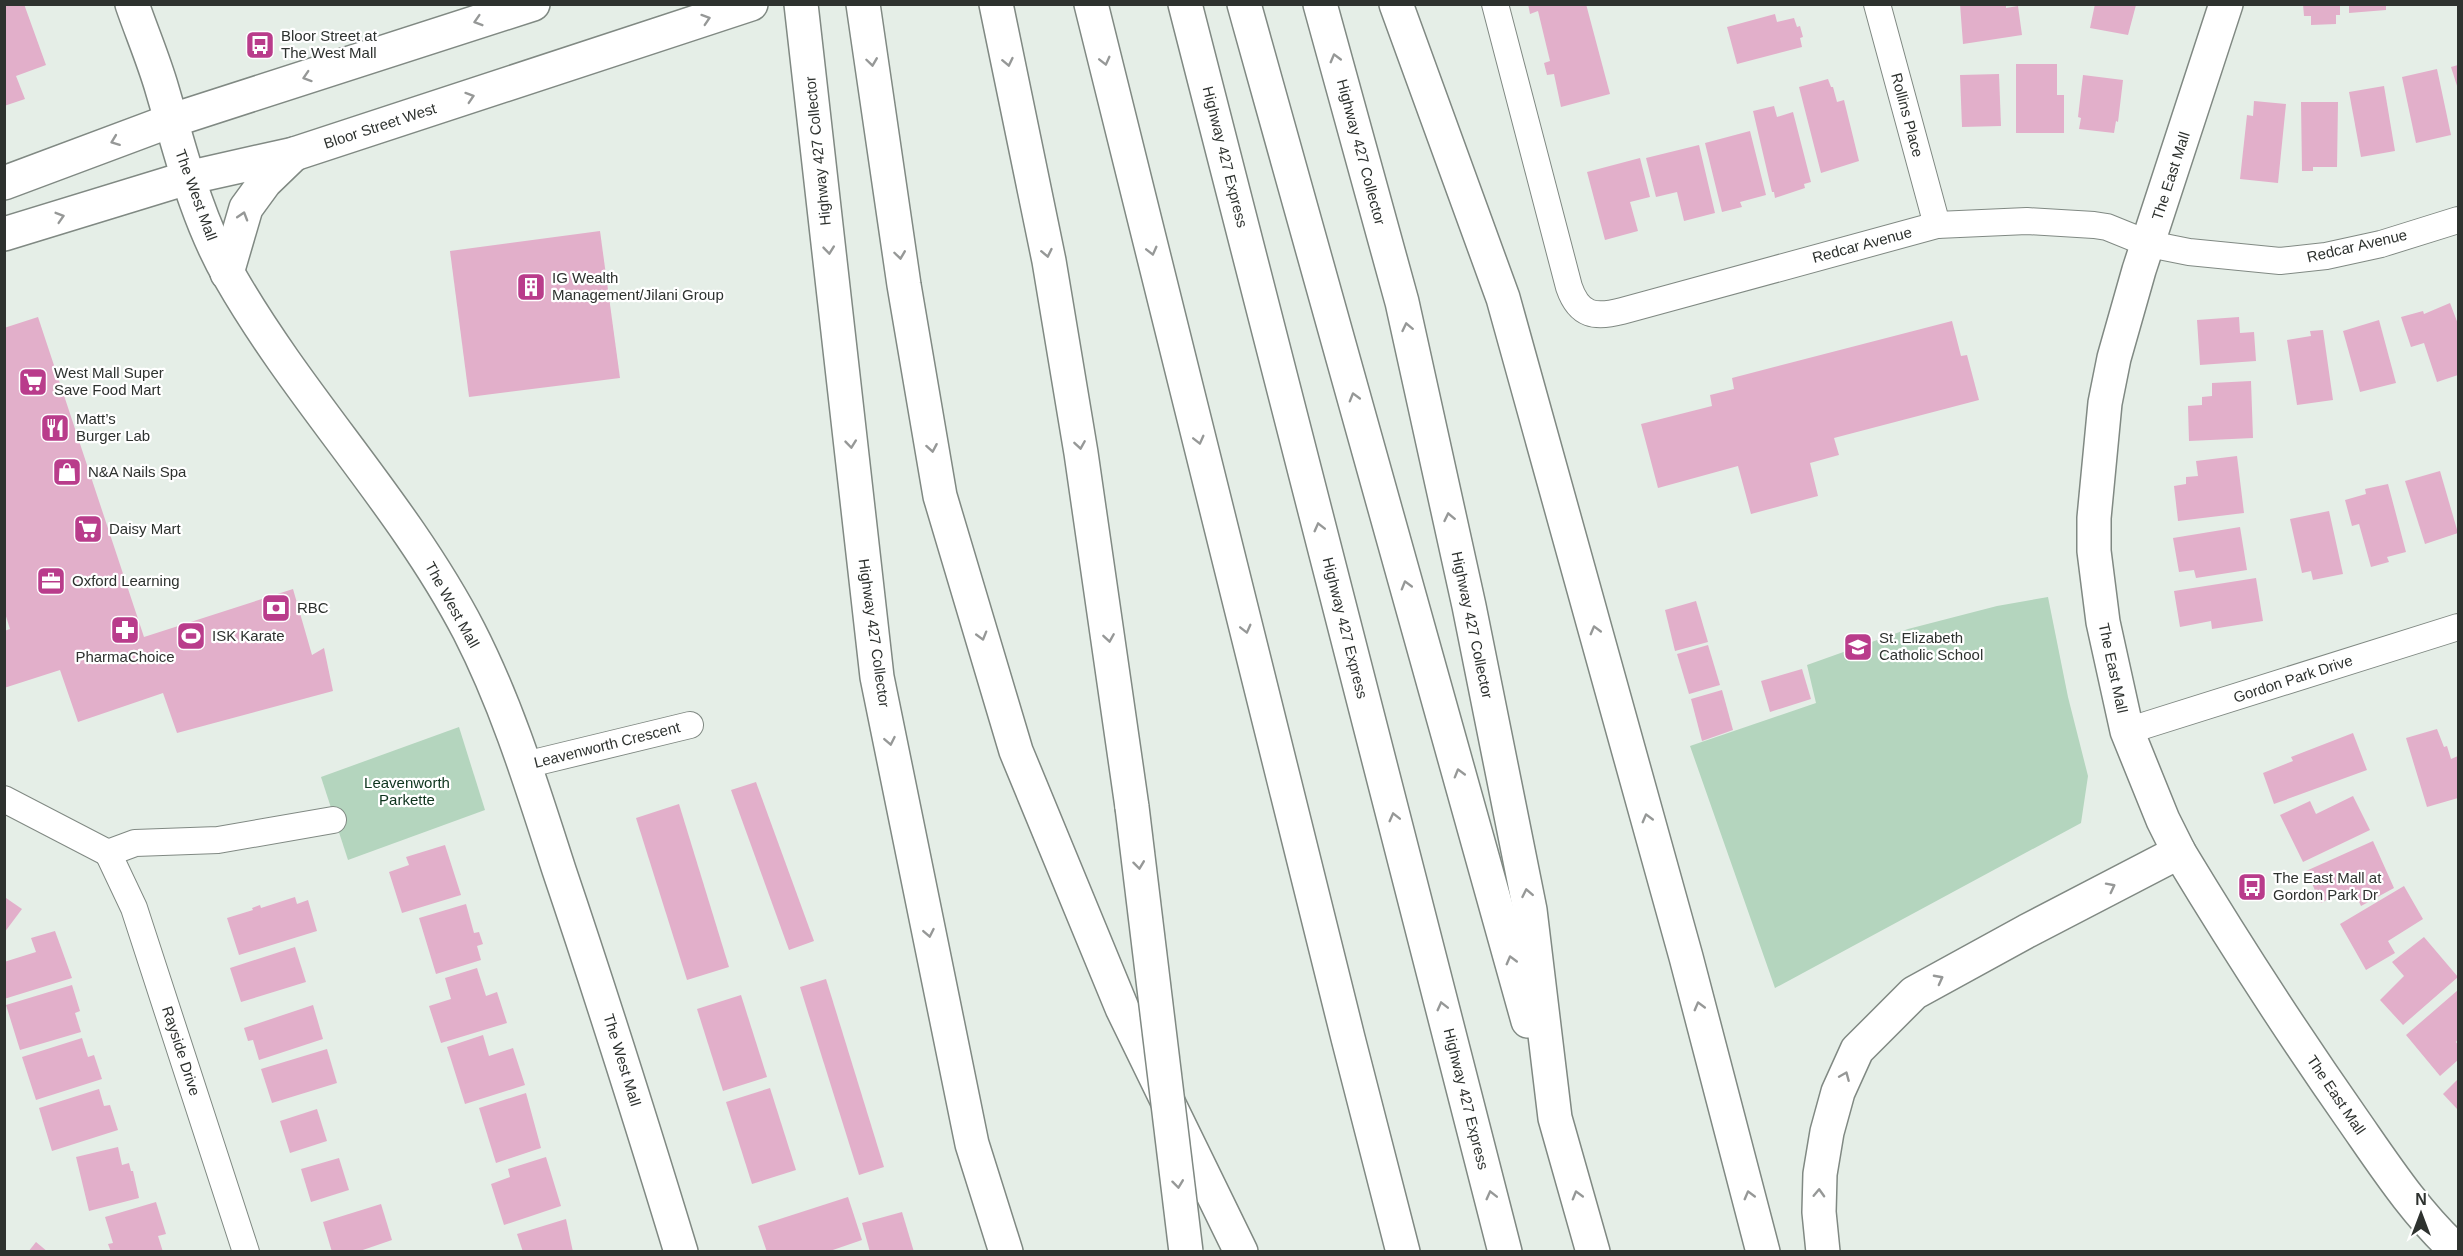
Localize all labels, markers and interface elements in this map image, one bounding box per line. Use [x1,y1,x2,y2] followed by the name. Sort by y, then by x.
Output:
[473,14,484,26] one-way arrow
[700,14,711,26] one-way arrow
[281,27,378,61] place label: Bloor Street at The West Mall
[244,29,276,61] bus stop icon: Bloor Street at The West Mall
[1329,53,1342,63] one-way arrow
[1098,56,1111,66] one-way arrow
[1001,57,1014,67] one-way arrow
[865,58,877,67] one-way arrow
[302,70,313,83] one-way arrow
[1888,71,1927,159] street label: Rollins Place
[801,76,834,227] street label: Highway 427 Collector
[1334,77,1389,227] street label: Highway 427 Collector
[1200,84,1251,229] street label: Highway 427 Express
[464,91,475,104] one-way arrow
[321,99,439,152] street label: Bloor Street West
[2148,130,2193,222] street label: The East Mall
[110,134,121,146] one-way arrow
[172,147,221,243] street label: The West Mall
[236,211,249,222] one-way arrow
[54,212,65,224] one-way arrow
[1810,223,1913,266] street label: Redcar Avenue
[2305,226,2409,265] street label: Redcar Avenue
[1145,245,1158,255] one-way arrow
[822,246,835,255] one-way arrow
[1040,247,1053,257] one-way arrow
[893,251,905,260] one-way arrow
[552,269,724,303] place label: IG Wealth Management/Jilani Group
[515,271,547,303] building icon: IG Wealth Management/Jilani Group
[1402,322,1415,332] one-way arrow
[54,364,164,398] place label: West Mall Super Save Food Mart
[17,366,49,398] supermarket icon: West Mall Super Save Food Mart
[1348,392,1361,402] one-way arrow
[76,410,150,444] place label: Matt’s Burger Lab
[39,412,71,444] restaurant icon: Matt’s Burger Lab
[1192,435,1205,445] one-way arrow
[844,440,856,449] one-way arrow
[1073,440,1086,450] one-way arrow
[925,442,938,452] one-way arrow
[51,456,83,488] shop icon: N&A Nails Spa
[88,463,187,480] place label: N&A Nails Spa
[72,513,104,545] supermarket icon: Daisy Mart
[1444,513,1457,523] one-way arrow
[109,520,182,537] place label: Daisy Mart
[1314,522,1327,532] one-way arrow
[1449,550,1496,700] street label: Highway 427 Collector
[1320,555,1371,700] street label: Highway 427 Express
[856,557,893,708] street label: Highway 427 Collector
[422,559,483,651] street label: The West Mall
[35,565,67,597] office icon: Oxford Learning
[72,572,180,589] place label: Oxford Learning
[1401,580,1413,591] one-way arrow
[260,592,292,624] bank icon: RBC
[297,599,329,616] place label: RBC
[109,614,141,646] pharmacy icon: PharmaChoice
[175,620,207,652] sports icon: ISK Karate
[2096,621,2131,715] street label: The East Mall
[1239,624,1252,634] one-way arrow
[1590,625,1603,635] one-way arrow
[212,627,285,644] place label: ISK Karate
[1879,629,1983,663] place label: St. Elizabeth Catholic School
[975,630,987,641] one-way arrow
[1842,631,1874,663] school or university icon: St. Elizabeth Catholic School
[1103,633,1115,642] one-way arrow
[75,648,175,665] place label: PharmaChoice
[2231,651,2355,706] street label: Gordon Park Drive
[532,718,683,771] street label: Leavenworth Crescent
[883,736,896,746] one-way arrow
[1454,768,1466,779] one-way arrow
[364,774,450,808] park label: Leavenworth Parkette
[1389,812,1401,823] one-way arrow
[1642,813,1655,823] one-way arrow
[1132,861,1145,870] one-way arrow
[2273,869,2382,903] place label: The East Mall at Gordon Park Dr
[2236,871,2268,903] bus stop icon: The East Mall at Gordon Park Dr
[2105,883,2115,894] one-way arrow
[1521,889,1534,899] one-way arrow
[922,927,935,937] one-way arrow
[1506,956,1519,966] one-way arrow
[1933,975,1944,987] one-way arrow
[1437,1001,1450,1011] one-way arrow
[1693,1001,1706,1011] one-way arrow
[159,1004,204,1098] street label: Rayside Drive
[600,1012,645,1108] street label: The West Mall
[1441,1026,1492,1171] street label: Highway 427 Express
[2304,1052,2369,1137] street label: The East Mall
[1838,1072,1850,1083] one-way arrow
[1171,1180,1183,1189] one-way arrow
[2391,1184,2451,1244] north arrow
[1813,1189,1826,1198] one-way arrow
[1486,1190,1498,1201] one-way arrow
[1572,1190,1584,1201] one-way arrow
[1743,1190,1756,1200] one-way arrow
[2415,1191,2427,1208] text: N

